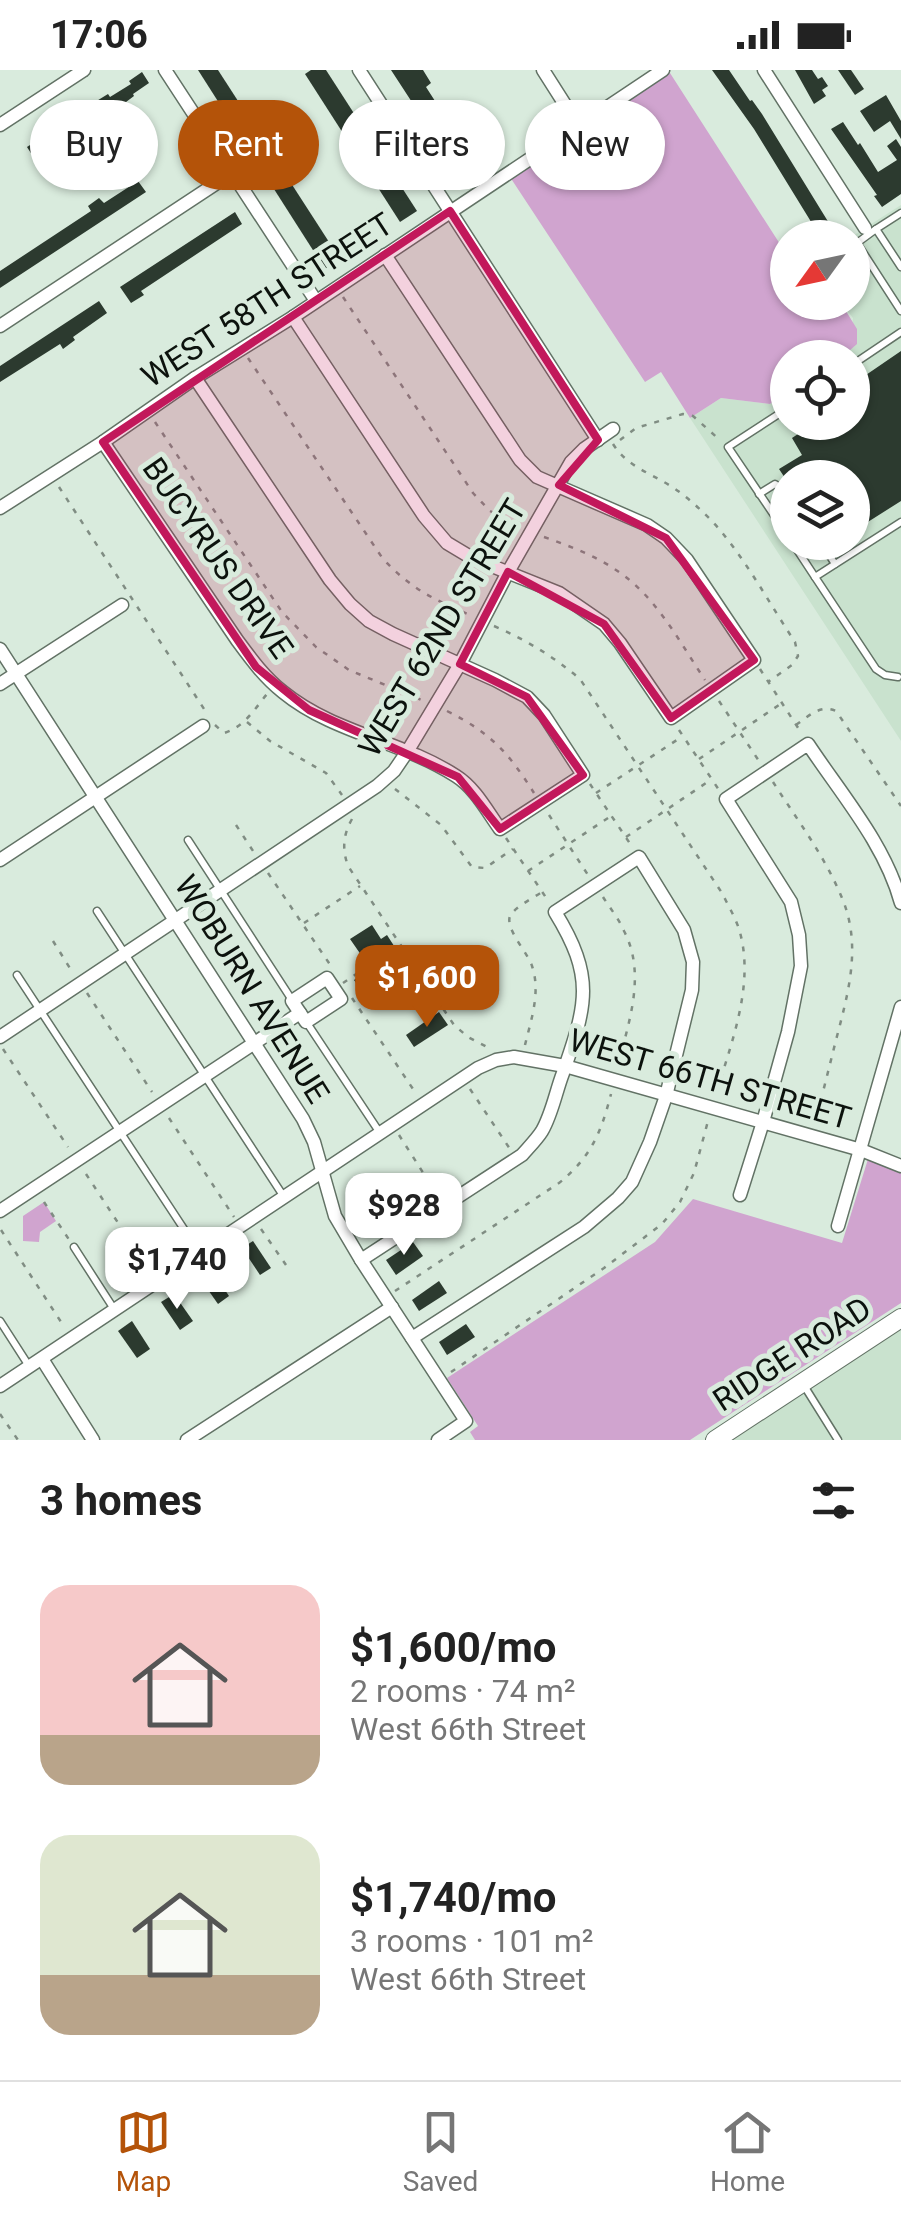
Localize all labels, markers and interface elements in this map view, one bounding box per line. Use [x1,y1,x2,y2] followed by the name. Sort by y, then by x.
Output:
[50,13,148,57] text: 17:06
[30,100,158,190] chip: Buy
[178,100,319,190] chip: Rent
[339,100,505,190] chip: Filters
[525,100,665,190] chip: New
[134,205,400,395] street label: WEST 58TH STREET
[770,220,870,320] north arrow
[770,220,870,560] map controls
[770,340,870,440] button: locate
[135,450,301,666] street label: BUCYRUS DRIVE
[770,460,870,560] button: layers
[350,493,534,763] street label: WEST 62ND STREET
[167,868,337,1110] street label: WOBURN AVENUE
[346,945,508,1030] pin: $1,600
[377,958,477,996] text: $1,600
[565,1021,855,1137] street label: WEST 66TH STREET
[345,1173,463,1258] pin: $928
[367,1186,441,1224] text: $928
[96,1227,258,1312] pin: $1,740
[127,1240,227,1278] text: $1,740
[706,1289,878,1419] street label: RIDGE ROAD
[806,1473,861,1528] icon: filters
[40,1476,202,1525] text: 3 homes
[350,1623,557,1672] text: $1,600/mo
[120,1625,240,1745] icon: home
[350,1672,575,1710] text: 2 rooms · 74 m²
[350,1710,586,1748] text: West 66th Street
[350,1873,557,1922] text: $1,740/mo
[120,1875,240,1995] icon: home
[350,1922,593,1960] text: 3 rooms · 101 m²
[350,1960,586,1998] text: West 66th Street
[116,2105,171,2198] tab: Map
[403,2105,478,2198] tab: Saved
[710,2105,785,2198] tab: Home

